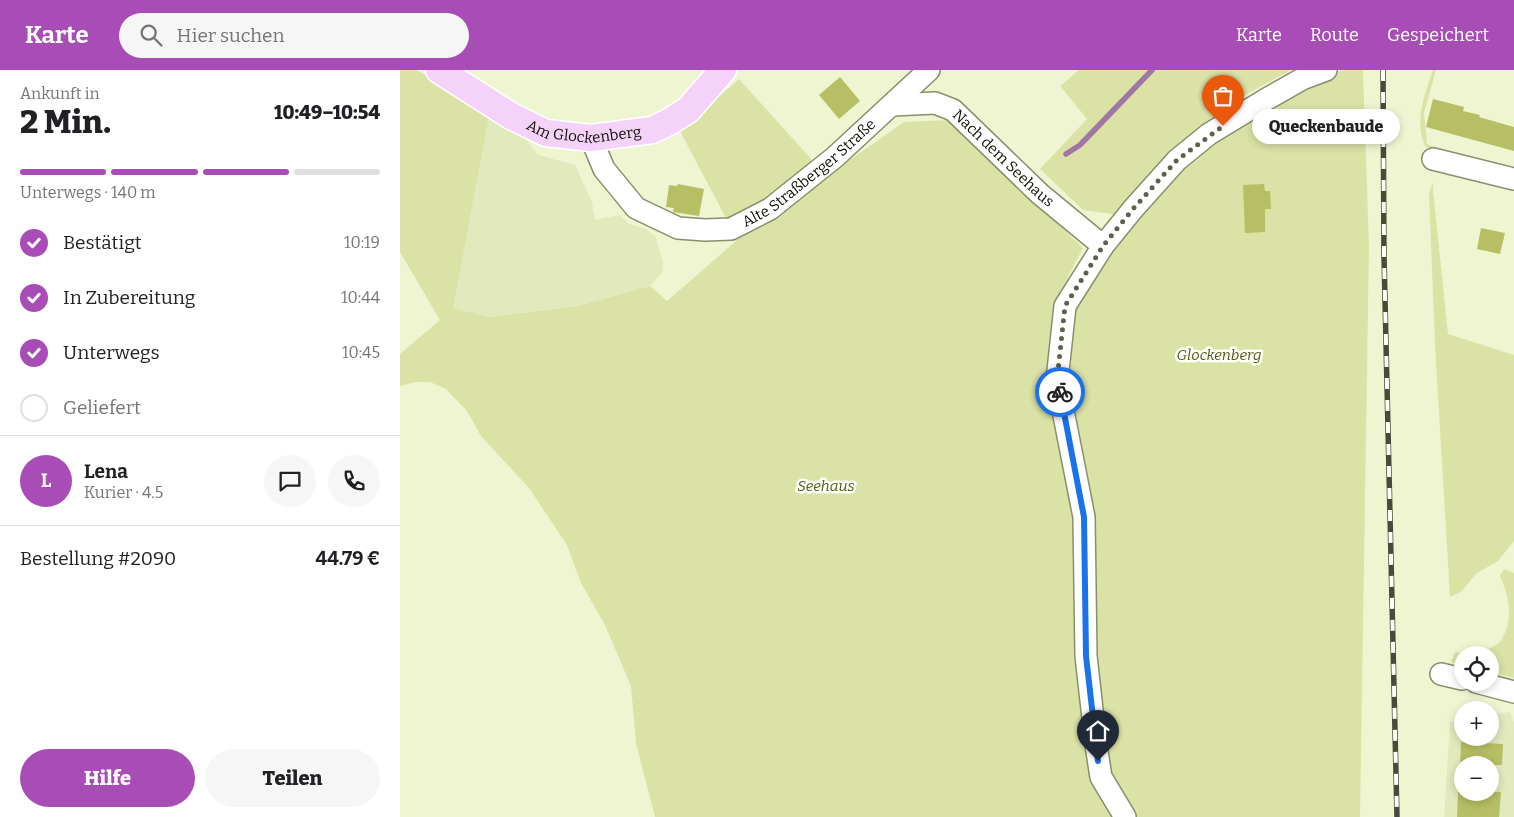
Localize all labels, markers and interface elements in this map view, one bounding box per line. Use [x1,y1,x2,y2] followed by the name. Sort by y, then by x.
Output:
[119,13,469,58] search box
[25,21,89,49] text: Karte
[137,21,165,49] icon: search
[177,24,284,47] text: Hier suchen
[1236,24,1282,46] text: Karte
[1310,24,1359,46] text: Route
[1387,24,1489,46] text: Gespeichert
[1202,75,1244,126] pin
[1209,82,1237,110] icon: bag
[20,84,100,103] text: Ankunft in
[274,101,380,124] text: 10:49–10:54
[20,103,111,141] text: 2 Min.
[949,106,1058,211] street label: Nach dem Seehaus
[1253,108,1400,144] callout: Queckenbaude
[739,115,879,231] street label: Alte Straßberger Straße
[524,116,642,147] street label: Am Glockenberg
[1269,117,1383,136] text: Queckenbaude
[20,183,156,202] text: Unterwegs · 140 m
[20,229,48,257] icon: check
[63,231,142,254] text: Bestätigt
[344,233,380,252] text: 10:19
[20,284,48,312] icon: check
[63,286,195,309] text: In Zubereitung
[341,288,380,307] text: 10:44
[20,339,48,367] icon: check
[63,341,160,364] text: Unterwegs
[342,343,380,362] text: 10:45
[1177,346,1261,364] park label: Glockenberg
[1035,367,1085,417] courier
[1046,378,1074,406] icon: bike
[63,396,141,419] text: Geliefert
[264,455,316,507] button: chat
[328,455,380,507] button: phone
[84,460,128,483] text: Lena
[41,469,51,492] text: L
[797,477,855,495] park label: Seehaus
[84,483,163,502] text: Kurier · 4.5
[20,547,176,570] text: Bestellung #2090
[315,547,380,570] text: 44.79 €
[1454,646,1499,801] map controls
[1454,646,1499,691] button: locate
[1454,701,1499,746] button: +
[1077,710,1119,761] pin
[1084,717,1112,745] icon: home
[20,749,195,807] button: Hilfe
[205,749,380,807] button: Teilen
[1454,756,1499,801] button: −

